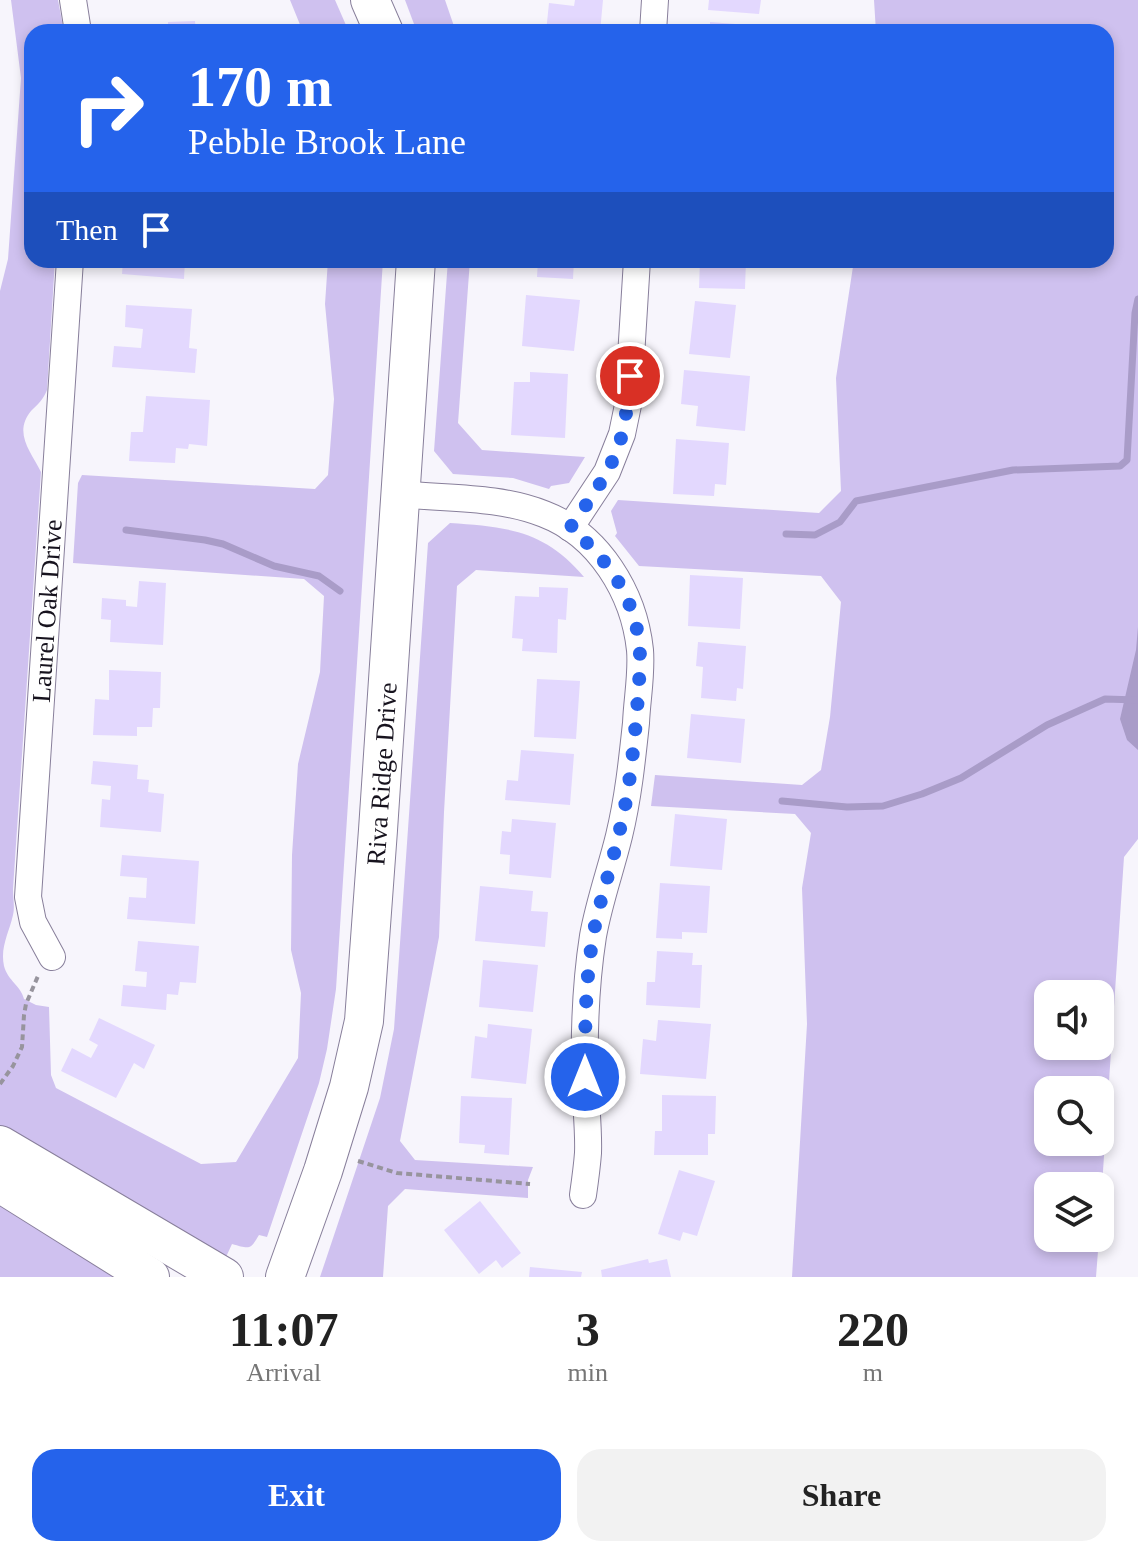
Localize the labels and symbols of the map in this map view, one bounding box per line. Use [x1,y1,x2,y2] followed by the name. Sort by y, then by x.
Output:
[596,342,664,410] pin
[26,518,67,703] street label: Laurel Oak Drive
[361,681,402,866] street label: Riva Ridge Drive
[543,1035,627,1119] position arrow

